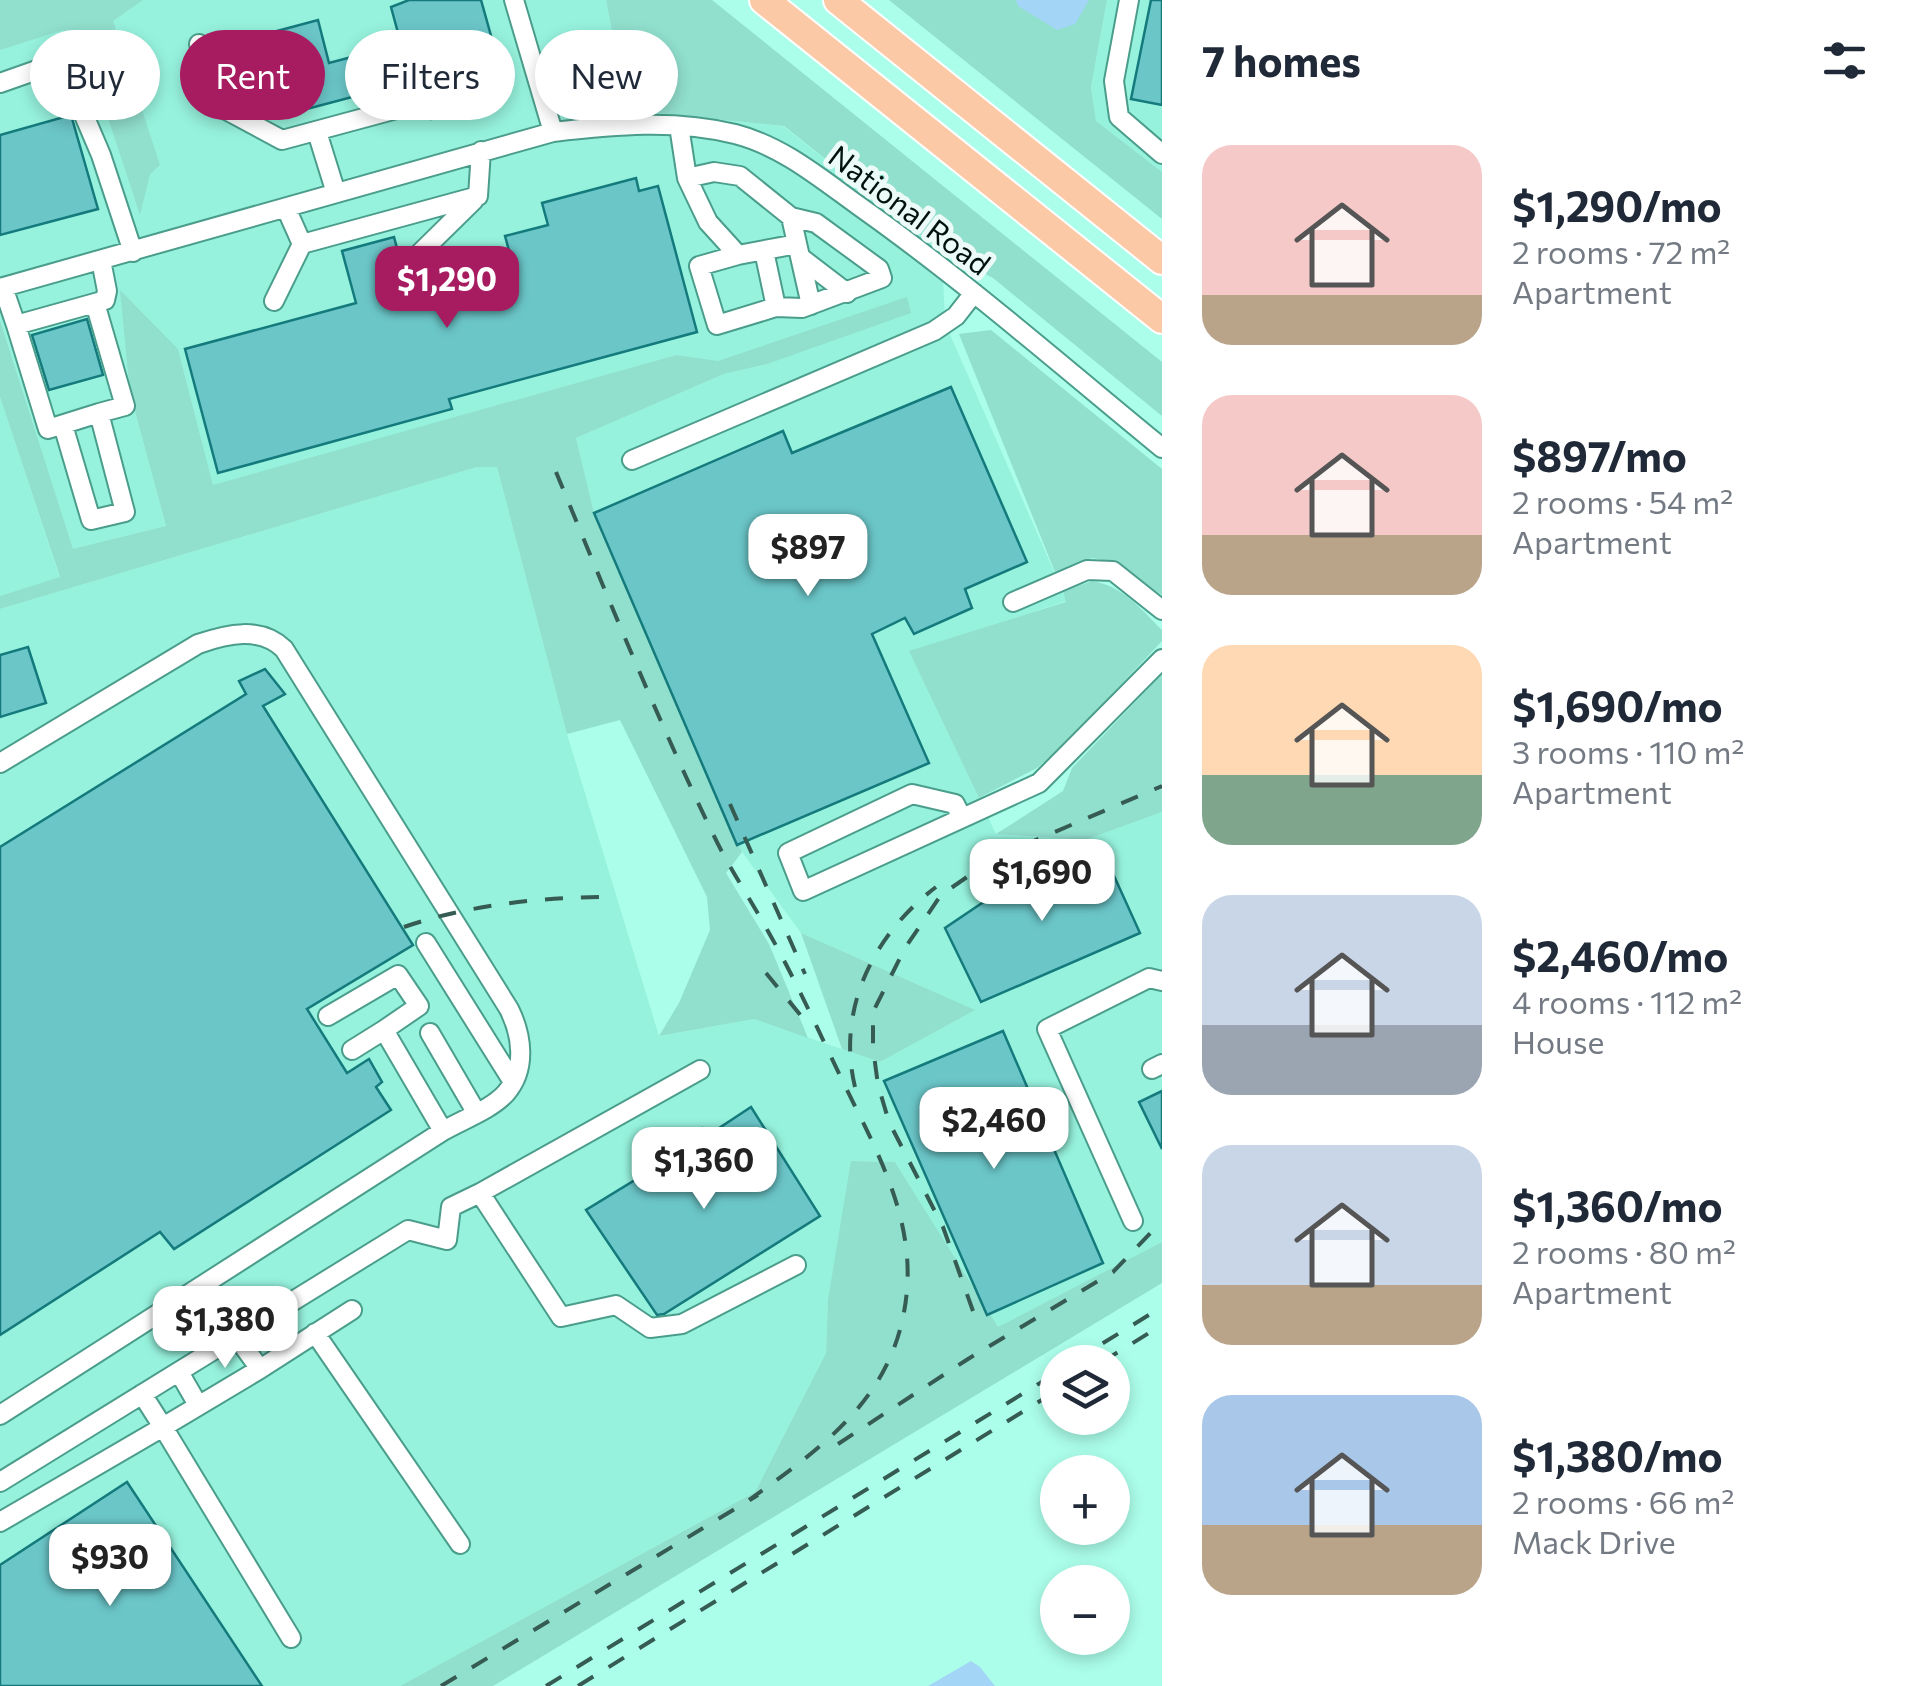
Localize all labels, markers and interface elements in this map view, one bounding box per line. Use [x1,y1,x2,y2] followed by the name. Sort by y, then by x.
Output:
[30,30,160,120] chip: Buy
[180,30,325,120] chip: Rent
[345,30,515,120] chip: Filters
[535,30,678,120] chip: New
[1817,33,1872,88] icon: filters
[1202,34,1361,86] text: 7 homes
[822,136,999,282] street label: National Road
[1512,179,1722,231] text: $1,290/mo
[1282,185,1402,305] icon: home
[1512,231,1730,271] text: 2 rooms · 72 m²
[366,246,528,331] pin: $1,290
[397,258,497,298] text: $1,290
[1512,271,1672,311] text: Apartment
[1512,429,1687,481] text: $897/mo
[1282,435,1402,555] icon: home
[1512,481,1733,521] text: 2 rooms · 54 m²
[749,514,867,599] pin: $897
[1512,521,1672,561] text: Apartment
[770,526,846,566] text: $897
[1512,679,1723,731] text: $1,690/mo
[1282,685,1402,805] icon: home
[1512,731,1744,771] text: 3 rooms · 110 m²
[1512,771,1672,811] text: Apartment
[961,839,1123,924] pin: $1,690
[992,851,1092,891] text: $1,690
[1512,929,1728,981] text: $2,460/mo
[1282,935,1402,1055] icon: home
[1512,981,1742,1021] text: 4 rooms · 112 m²
[1512,1021,1604,1061] text: House
[913,1087,1075,1172] pin: $2,460
[942,1099,1047,1139] text: $2,460
[623,1127,785,1212] pin: $1,360
[654,1139,754,1179] text: $1,360
[1512,1179,1722,1231] text: $1,360/mo
[1282,1185,1402,1305] icon: home
[1512,1231,1736,1271] text: 2 rooms · 80 m²
[1512,1271,1672,1311] text: Apartment
[144,1286,306,1371] pin: $1,380
[175,1298,275,1338] text: $1,380
[1040,1345,1130,1655] map controls
[1040,1345,1130,1435] button: layers
[1512,1429,1723,1481] text: $1,380/mo
[1282,1435,1402,1555] icon: home
[1040,1455,1130,1545] button: +
[1512,1481,1734,1521] text: 2 rooms · 66 m²
[1512,1521,1676,1561] text: Mack Drive
[51,1524,169,1609] pin: $930
[71,1536,149,1576] text: $930
[1040,1565,1130,1655] button: −

